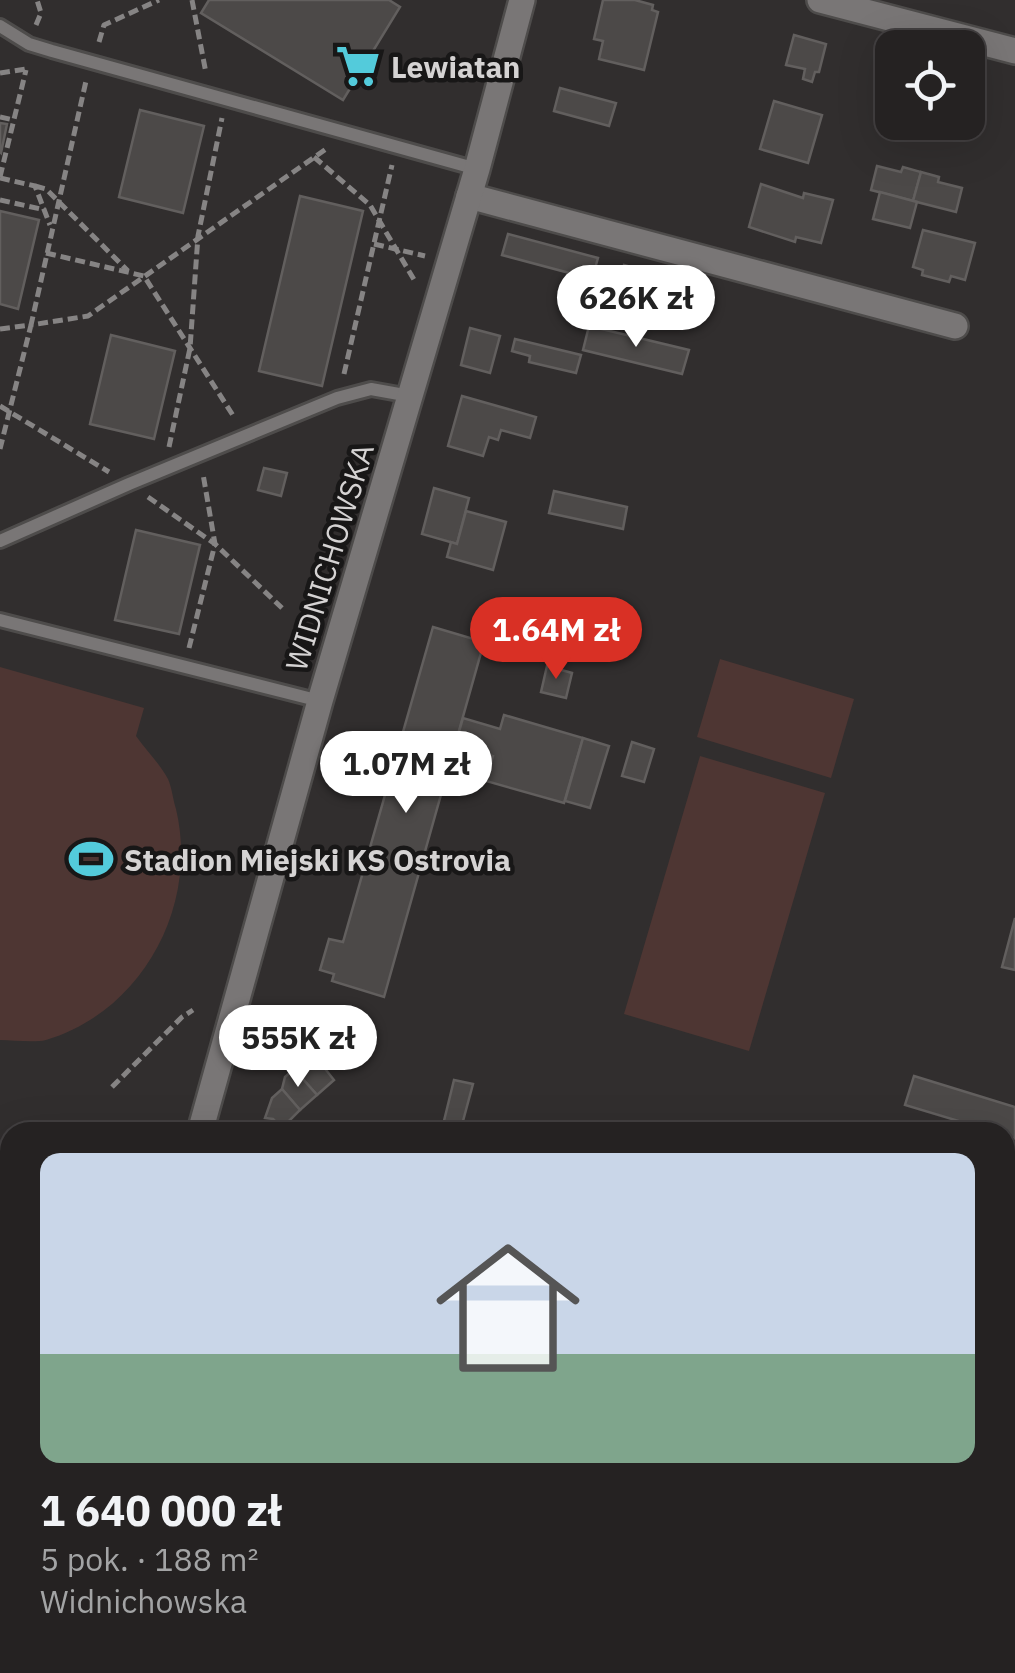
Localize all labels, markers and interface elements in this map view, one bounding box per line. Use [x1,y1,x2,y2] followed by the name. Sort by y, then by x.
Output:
[875,30,985,140] map controls
[875,30,985,140] button: locate
[334,42,382,90] supermarket icon: Lewiatan
[391,47,520,86] place label: Lewiatan
[544,265,728,350] pin: 626K zł
[579,276,693,318] text: 626K zł
[276,439,382,675] street label: WIDNICHOWSKA
[453,597,659,682] pin: 1.64M zł
[492,608,620,650] text: 1.64M zł
[303,731,509,816] pin: 1.07M zł
[342,742,470,784] text: 1.07M zł
[67,835,115,883] sports icon: Stadion Miejski KS Ostrovia
[124,840,511,879] place label: Stadion Miejski KS Ostrovia
[206,1005,390,1090] pin: 555K zł
[241,1016,355,1058] text: 555K zł
[418,1218,598,1398] icon: home
[40,1483,281,1538] text: 1 640 000 zł
[40,1538,259,1580] text: 5 pok. · 188 m²
[40,1580,247,1622] text: Widnichowska

